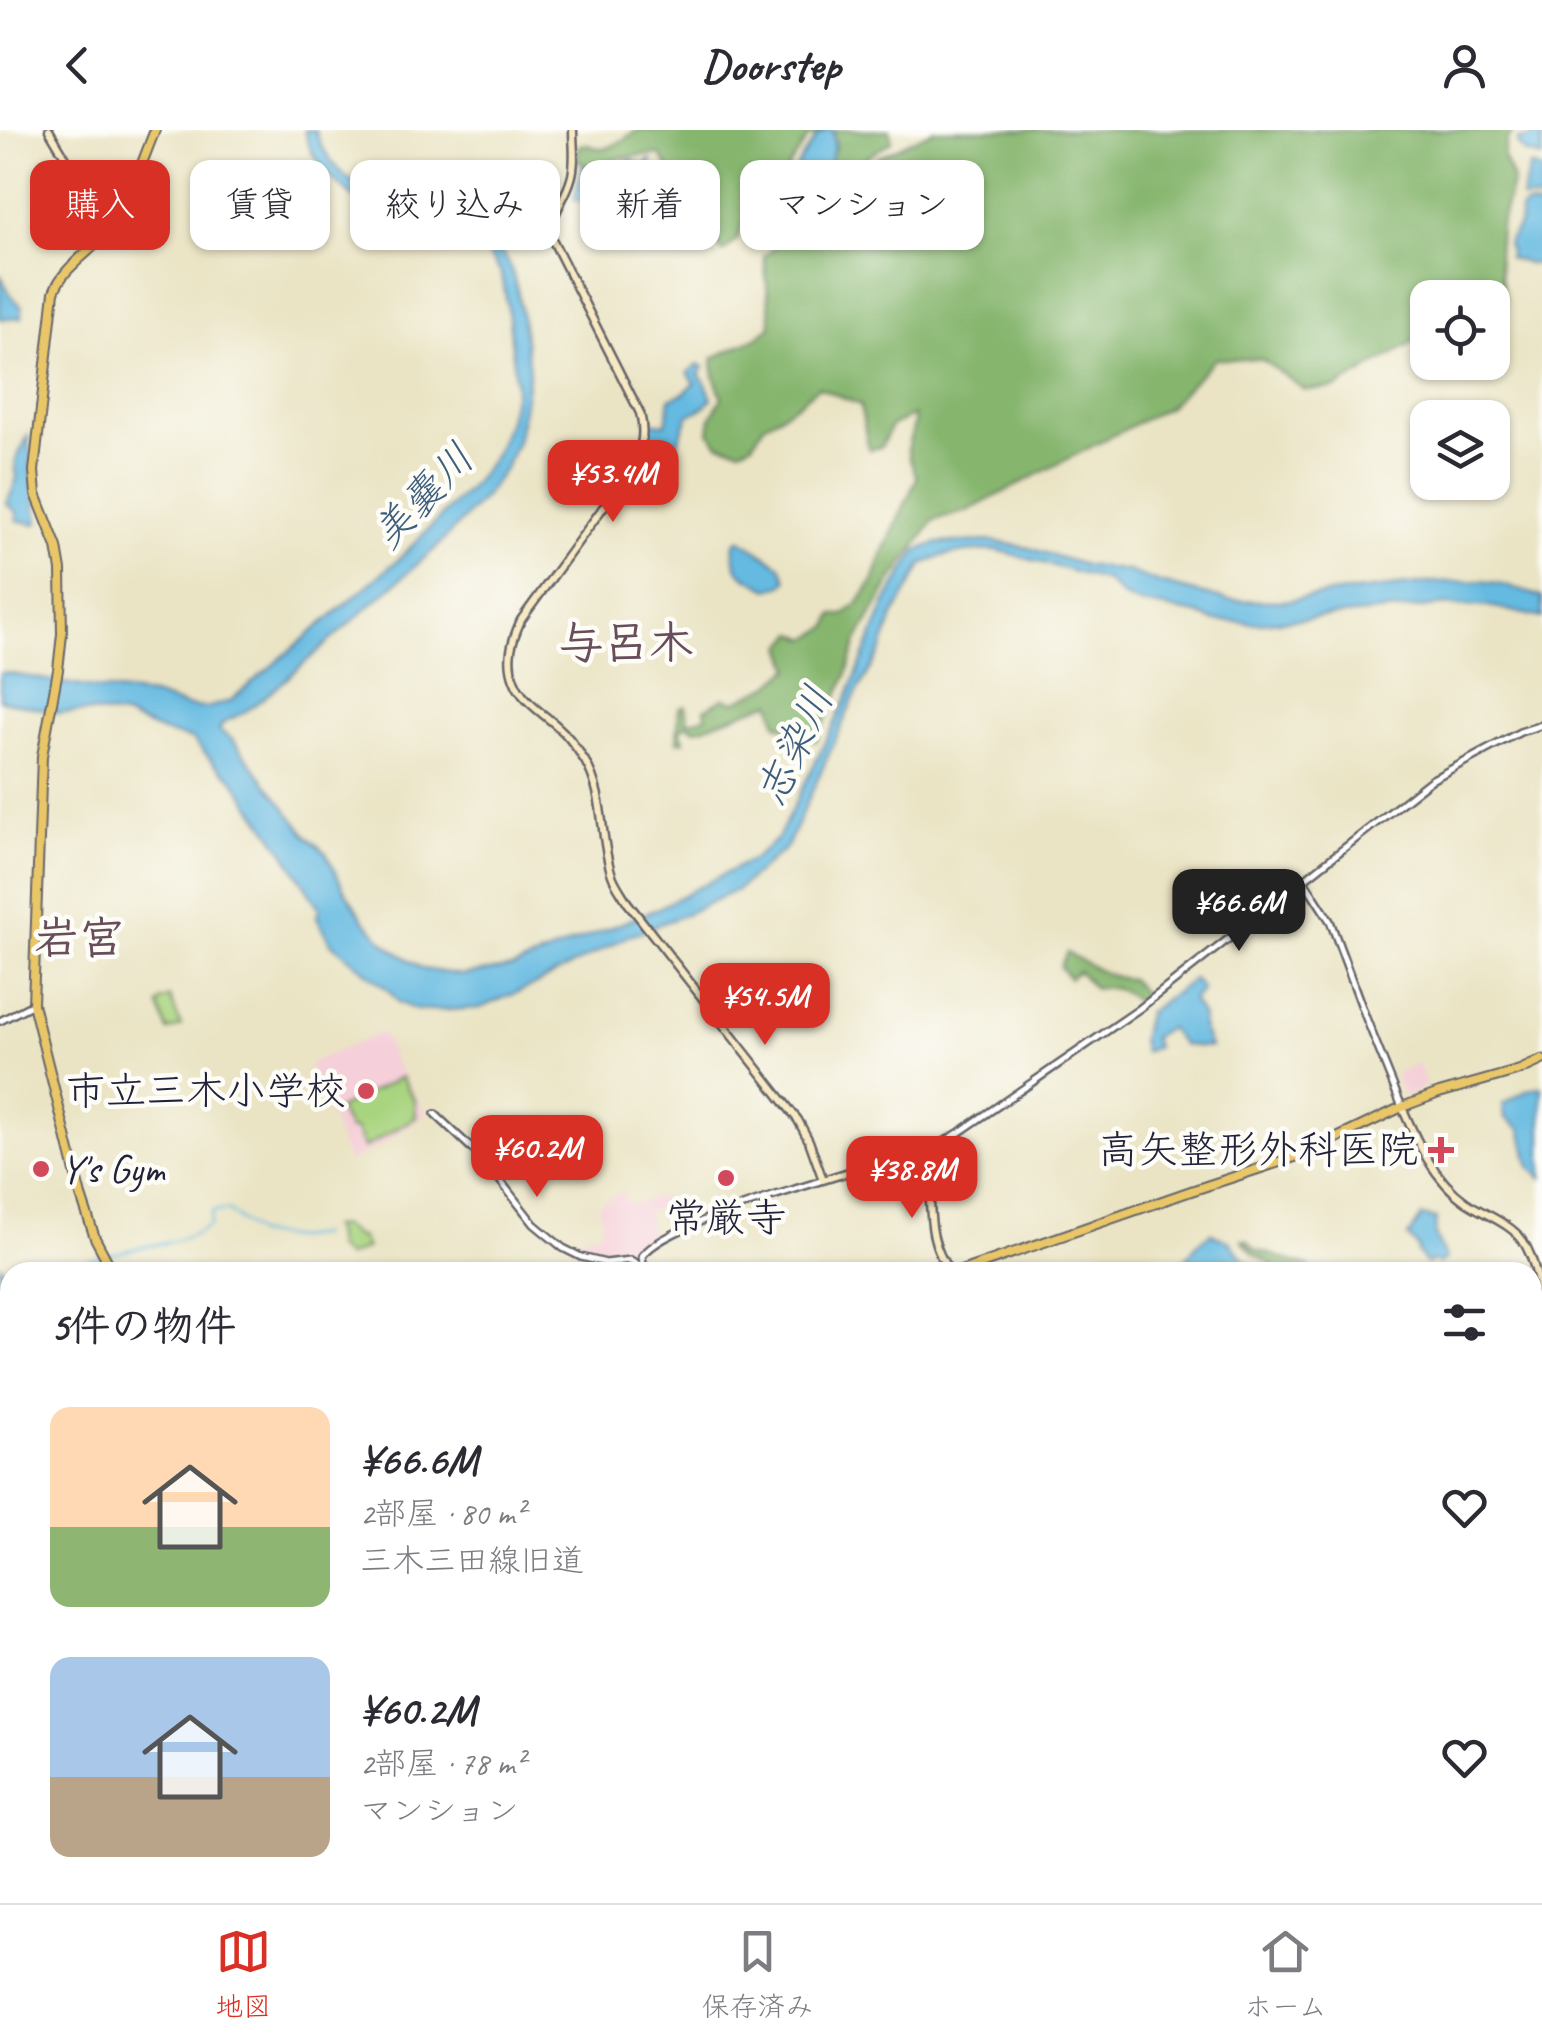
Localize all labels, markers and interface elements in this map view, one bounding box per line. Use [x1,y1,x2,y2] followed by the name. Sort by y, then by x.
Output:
[702,37,840,94] text: Doorstep
[50,38,105,93] icon: back
[1437,38,1492,93] icon: person
[30,160,170,250] chip: 購入
[190,160,330,250] chip: 賃貸
[350,160,560,250] chip: 絞り込み
[580,160,720,250] chip: 新着
[740,160,984,250] chip: マンション
[1410,280,1510,500] map controls
[1410,280,1510,380] button: locate
[1410,400,1510,500] button: layers
[360,432,486,560] water label: 美嚢川
[532,440,694,525] pin: ¥53.4M
[570,452,656,493] text: ¥53.4M
[558,615,694,672] district label: 与呂木
[744,678,846,814] water label: 志染川
[1158,869,1320,954] pin: ¥66.6M
[1194,881,1284,922] text: ¥66.6M
[34,910,124,967] district label: 岩宮
[684,963,846,1048] pin: ¥54.5M
[722,975,808,1016] text: ¥54.5M
[66,1066,346,1116] place label: 市立三木小学校
[355,1080,377,1102] marker: 市立三木小学校
[456,1115,618,1200] pin: ¥60.2M
[1098,1125,1418,1175] place label: 高矢整形外科医院
[493,1127,581,1168] text: ¥60.2M
[831,1136,993,1221] pin: ¥38.8M
[1428,1137,1454,1163] marker: 高矢整形外科医院
[61,1144,166,1194] place label: Y's Gym
[868,1148,956,1189] text: ¥38.8M
[30,1158,52,1180] marker: Y's Gym
[715,1167,737,1189] marker: 常厳寺
[666,1193,786,1243] place label: 常厳寺
[1437,1295,1492,1350] icon: filters
[50,1300,236,1353] text: 5件の物件
[360,1434,477,1487] text: ¥66.6M
[130,1447,250,1567] icon: home
[1437,1480,1492,1535] icon: heart
[360,1493,525,1534] text: 2部屋 · 80 m²
[360,1540,584,1581] text: 三木三田線旧道
[360,1684,475,1737] text: ¥60.2M
[130,1697,250,1817] icon: home
[1437,1730,1492,1785] icon: heart
[360,1743,525,1784] text: 2部屋 · 78 m²
[360,1790,519,1831] text: マンション
[215,1924,271,2024] tab: 地図
[702,1924,814,2024] tab: 保存済み
[1244,1924,1327,2024] tab: ホーム

